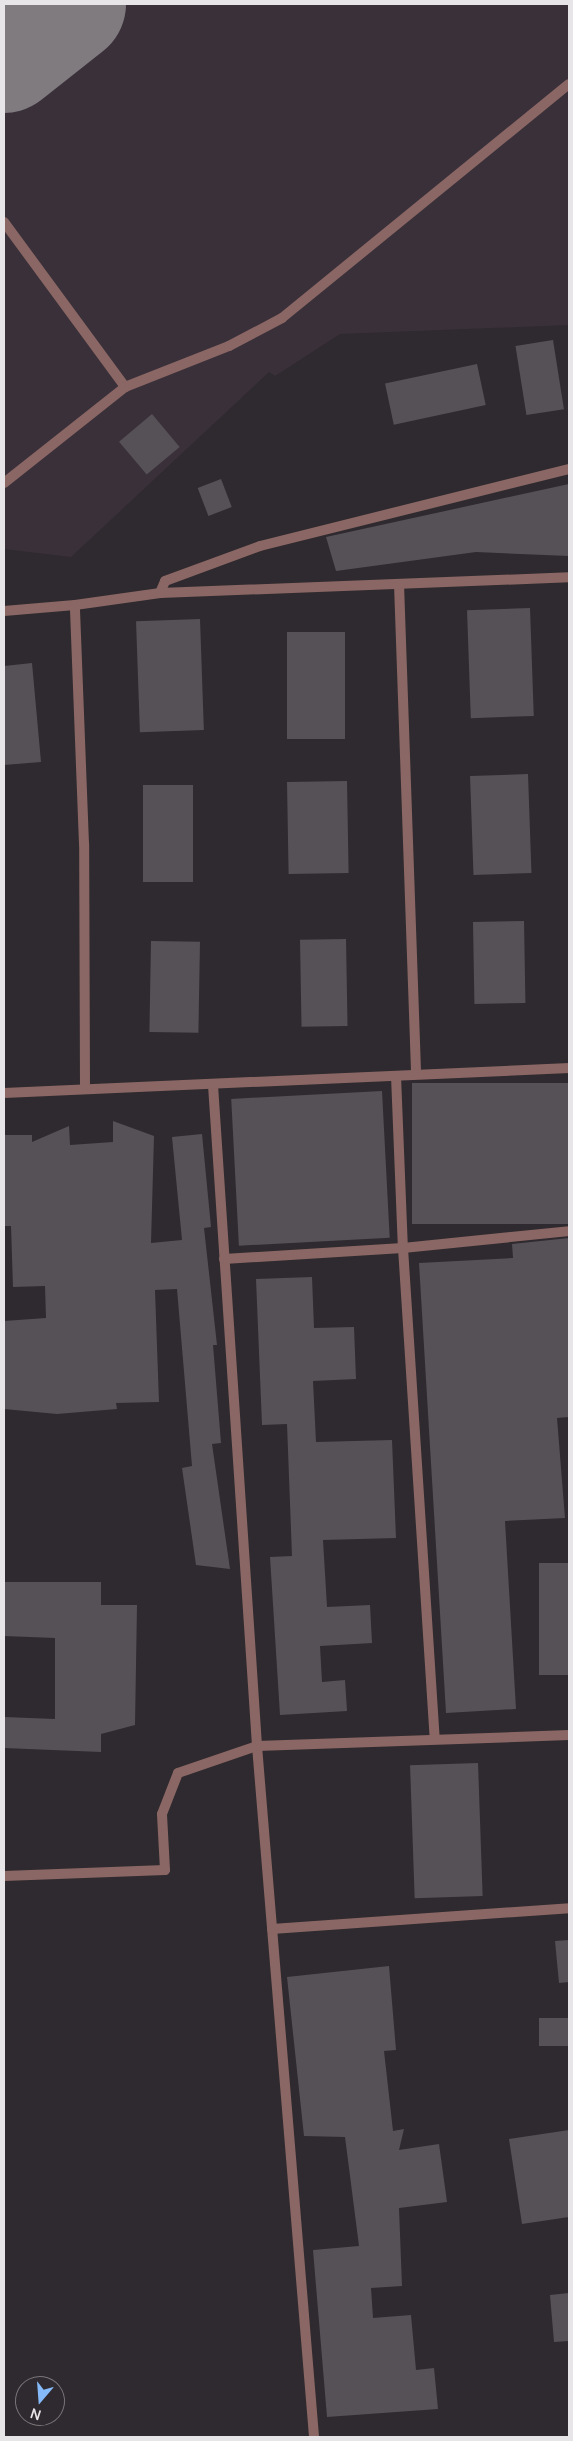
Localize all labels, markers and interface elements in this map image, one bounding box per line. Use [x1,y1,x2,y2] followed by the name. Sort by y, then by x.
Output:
[15,2376,65,2426] north arrow
[28,2404,43,2425] text: N

